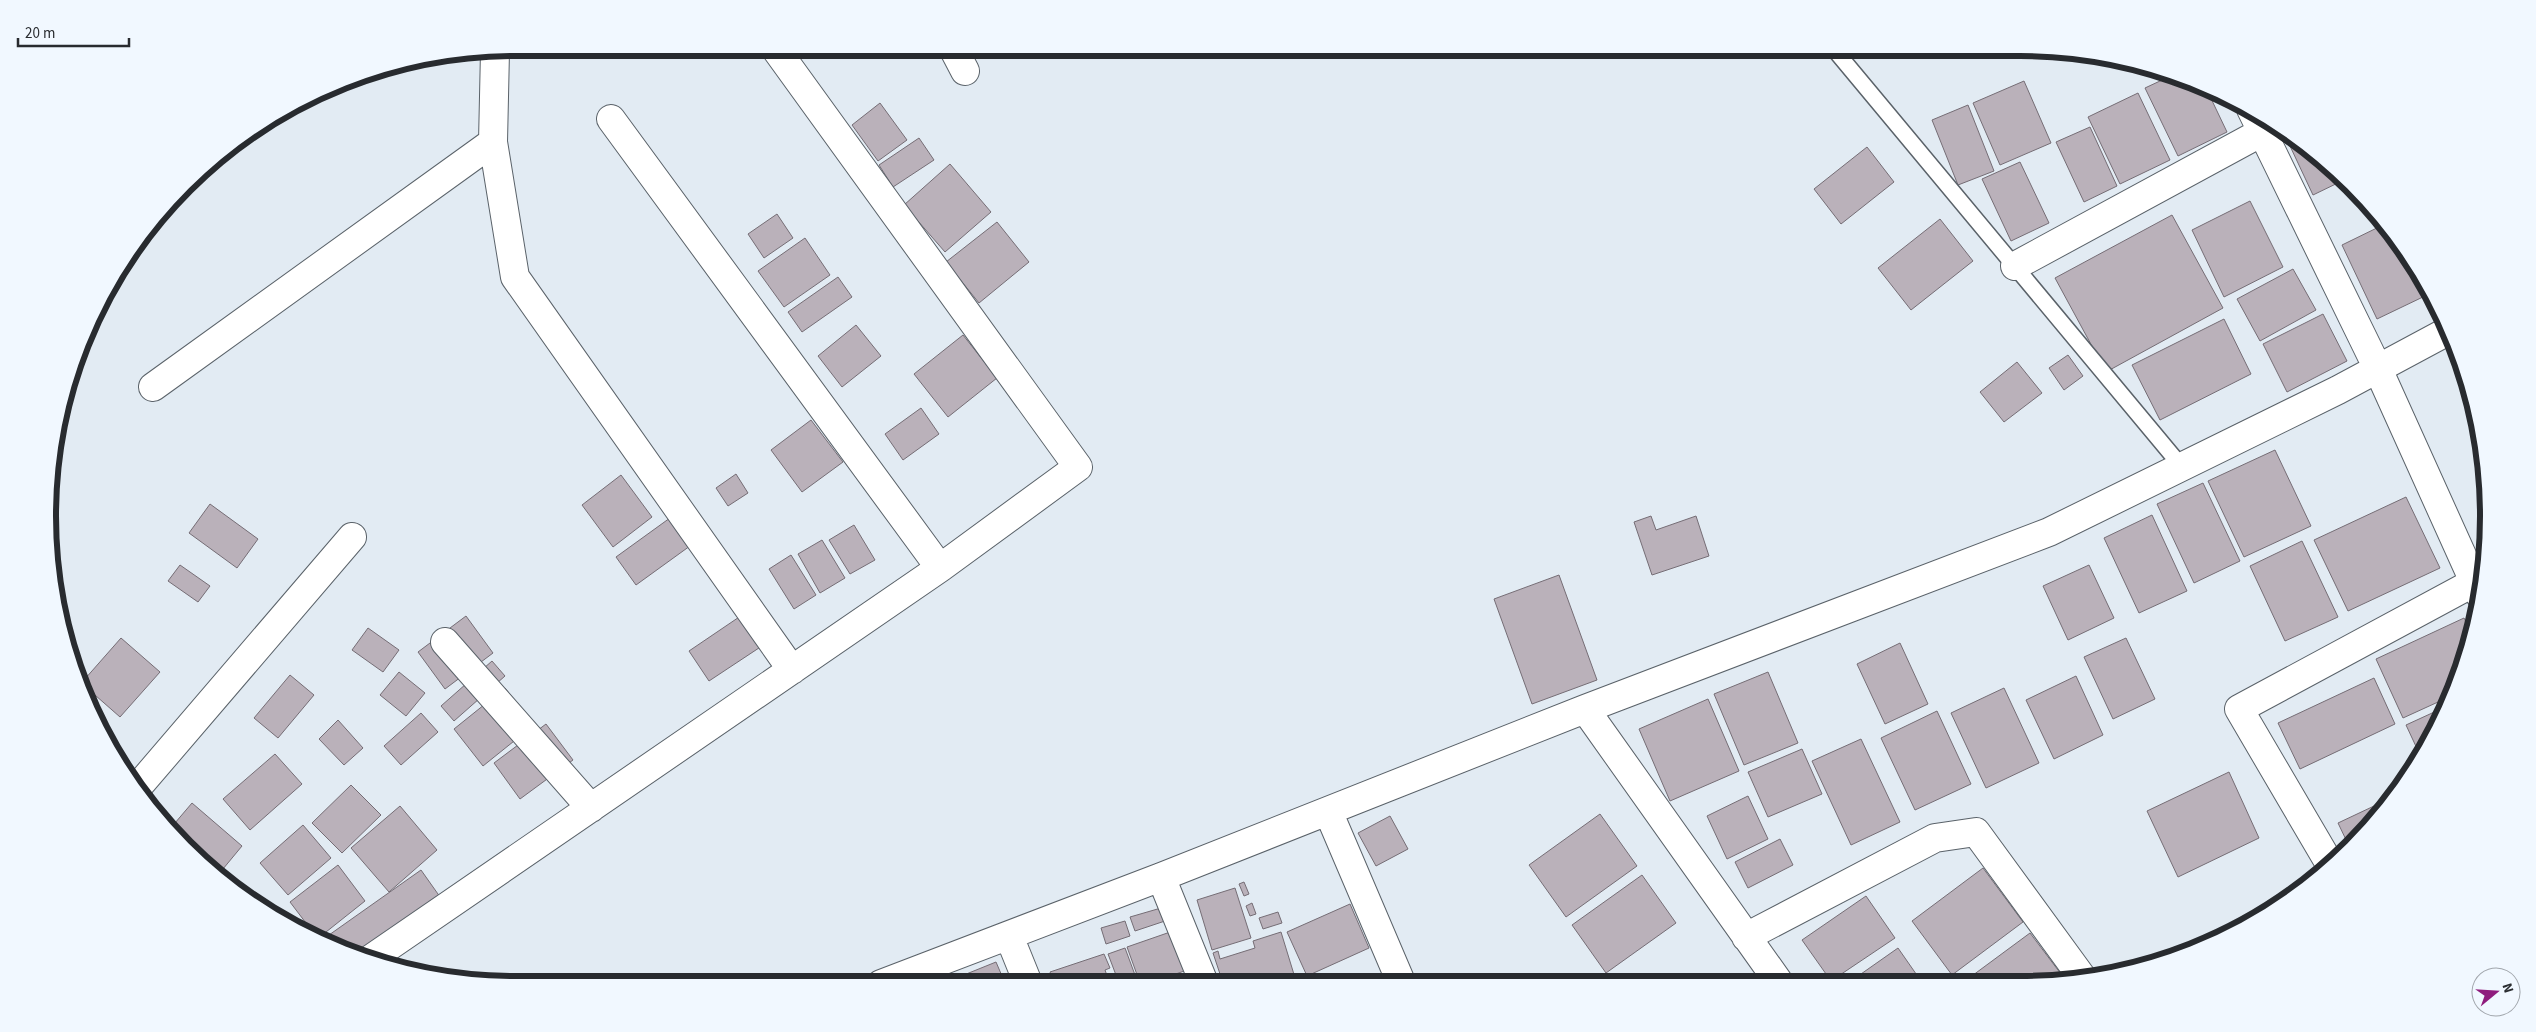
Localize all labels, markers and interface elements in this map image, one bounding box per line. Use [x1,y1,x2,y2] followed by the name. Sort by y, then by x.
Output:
[18,15,129,47] scale bar
[25,23,55,44] text: 20 m
[2471,967,2521,1017] north arrow
[2496,981,2518,996] text: N

